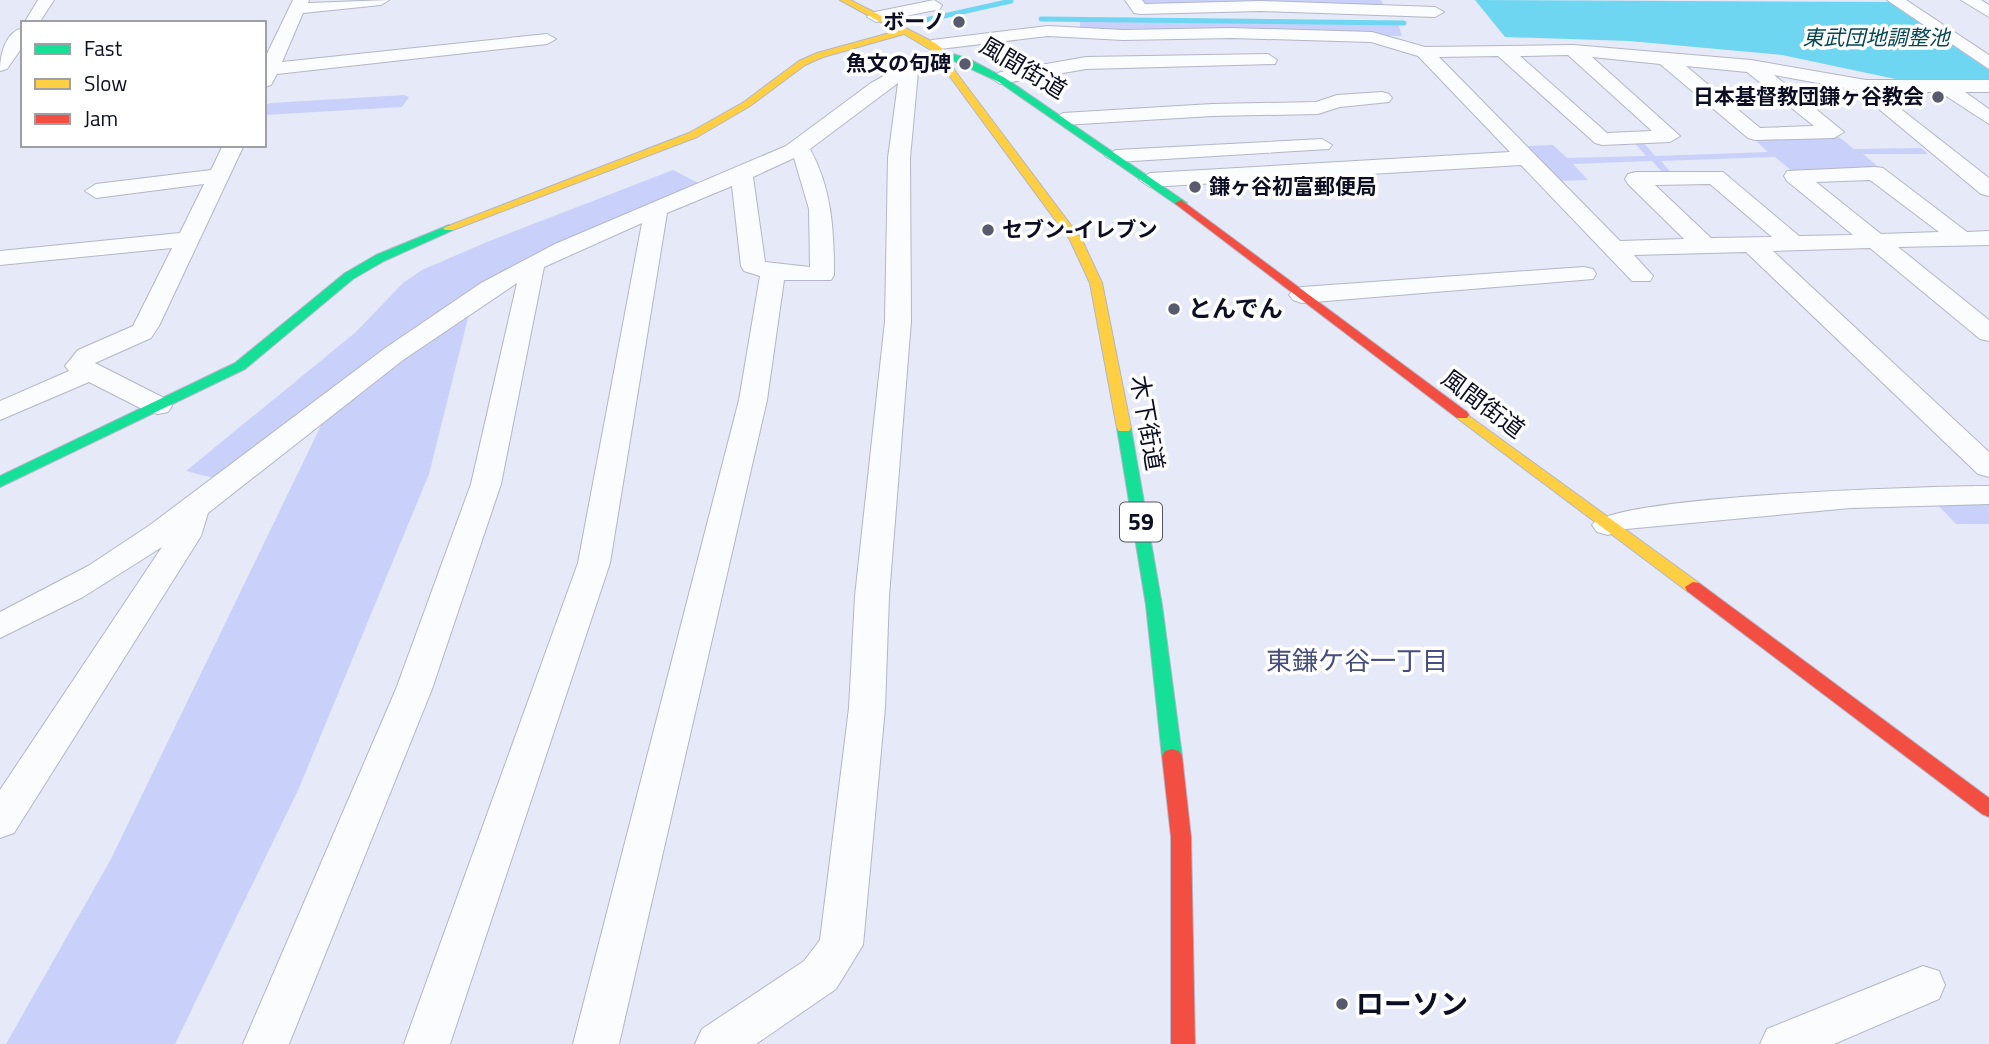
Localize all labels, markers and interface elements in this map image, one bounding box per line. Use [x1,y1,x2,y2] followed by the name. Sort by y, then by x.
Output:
[883,5,945,37] place label: ボーノ
[951,14,967,30] marker: ボーノ
[21,21,266,147] legend
[1803,21,1951,53] water label: 東武団地調整池
[973,27,1074,107] street label: 風間街道
[84,32,123,64] text: Fast
[846,47,951,79] place label: 魚文の句碑
[957,56,973,72] marker: 魚文の句碑
[84,67,127,99] text: Slow
[1693,80,1924,112] place label: 日本基督教団鎌ヶ谷教会
[1930,89,1946,105] marker: 日本基督教団鎌ヶ谷教会
[84,102,118,134] text: Jam
[1209,170,1377,202] place label: 鎌ヶ谷初富郵便局
[1187,179,1203,195] marker: 鎌ヶ谷初富郵便局
[1002,213,1158,245] place label: セブン-イレブン
[980,222,996,238] marker: セブン-イレブン
[1188,290,1283,326] place label: とんでん
[1166,301,1182,317] marker: とんでん
[1434,360,1533,446] street label: 風間街道
[1122,372,1174,473] street label: 木下街道
[1120,502,1162,542] road number: 59
[1266,641,1448,680] district label: 東鎌ケ谷一丁目
[1356,982,1468,1025] place label: ローソン
[1334,996,1350,1012] marker: ローソン

